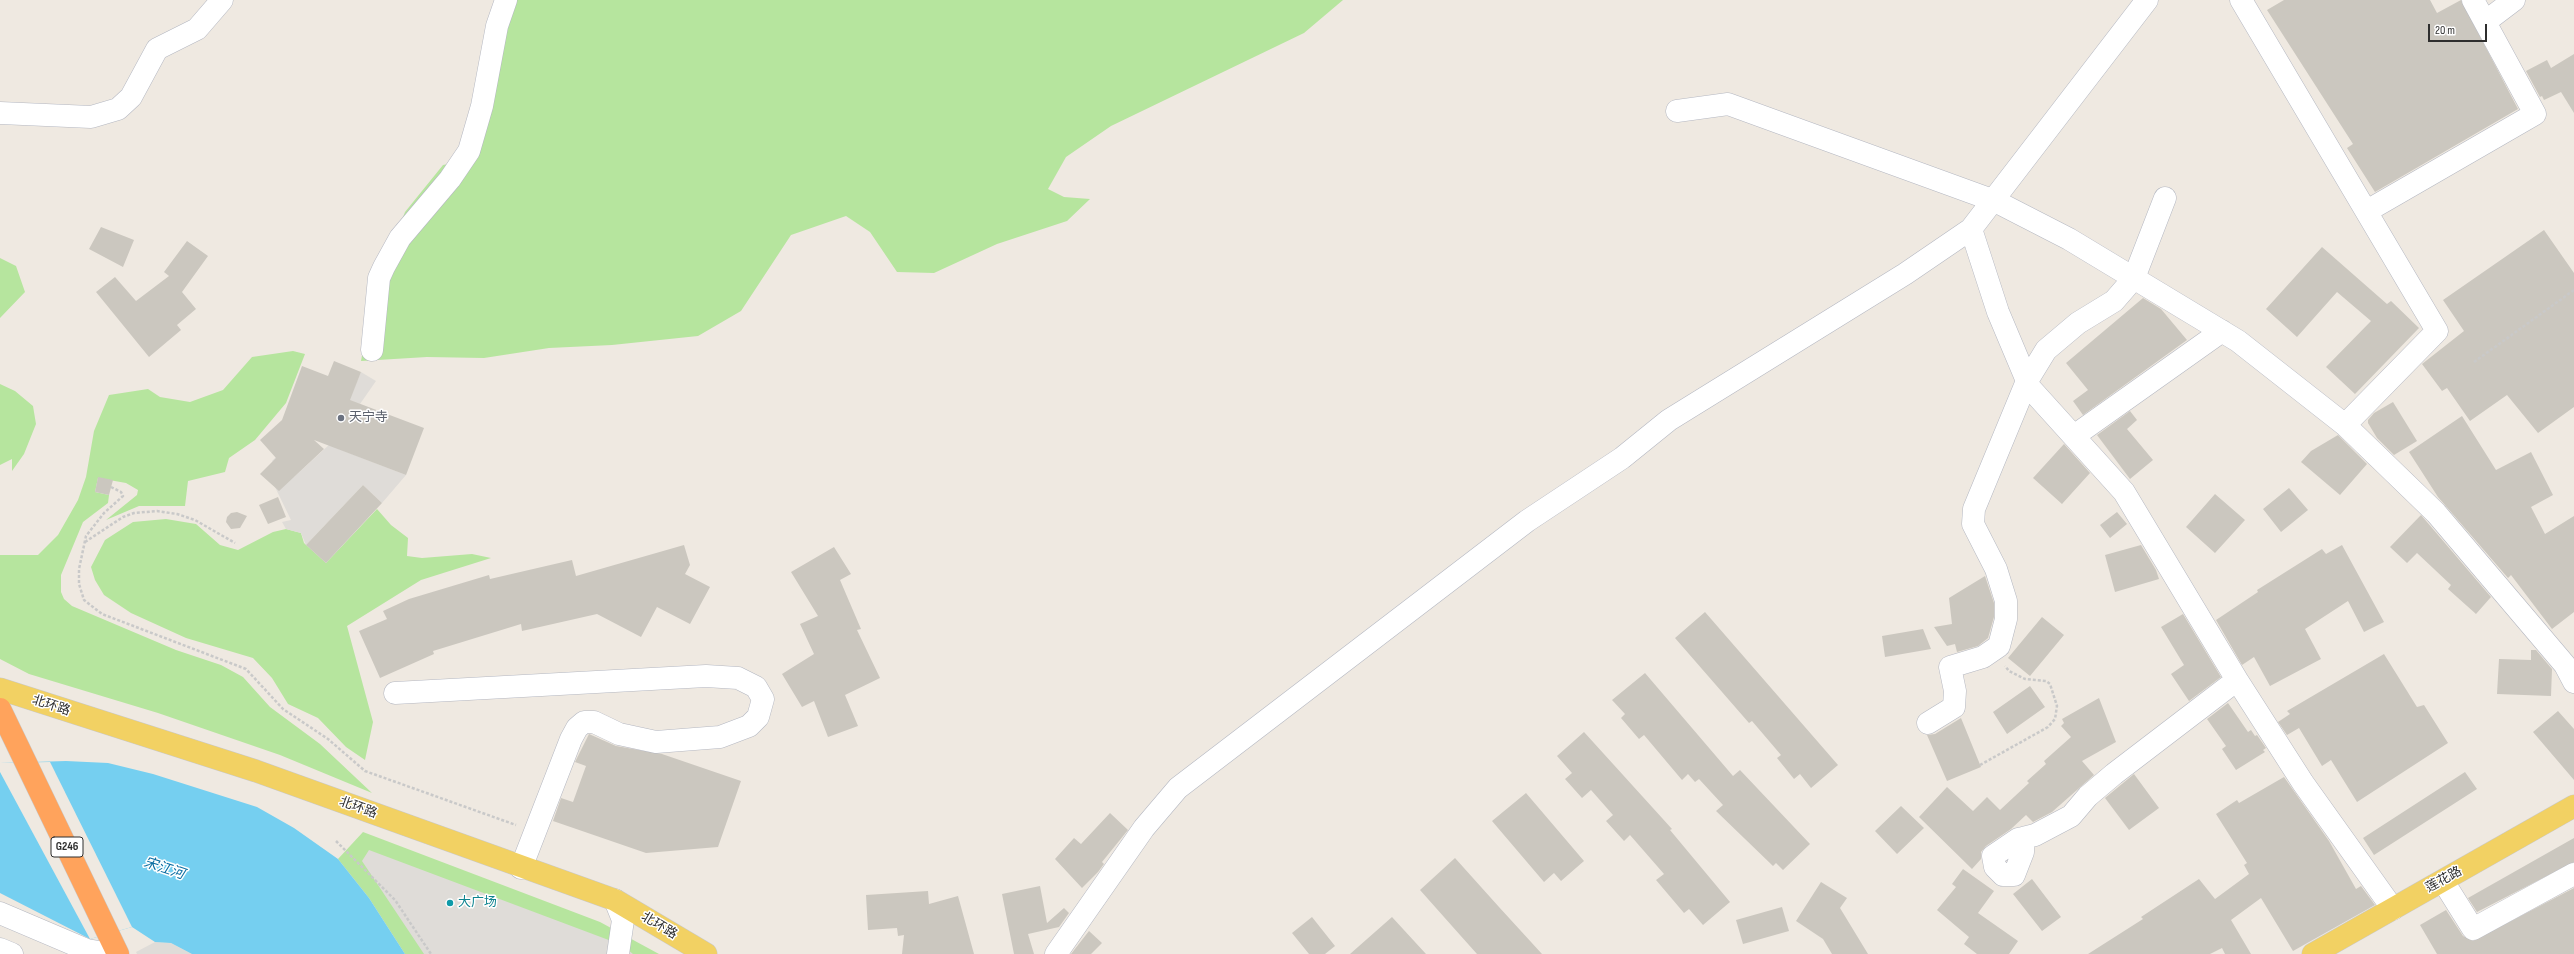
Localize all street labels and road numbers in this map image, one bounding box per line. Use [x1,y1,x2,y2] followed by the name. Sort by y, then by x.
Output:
[30,693,72,719] street label: 北环路
[337,794,379,822] street label: 北环路
[51,837,83,857] road number: G246
[2423,864,2465,896] street label: 莲花路
[638,909,680,943] street label: 北环路

